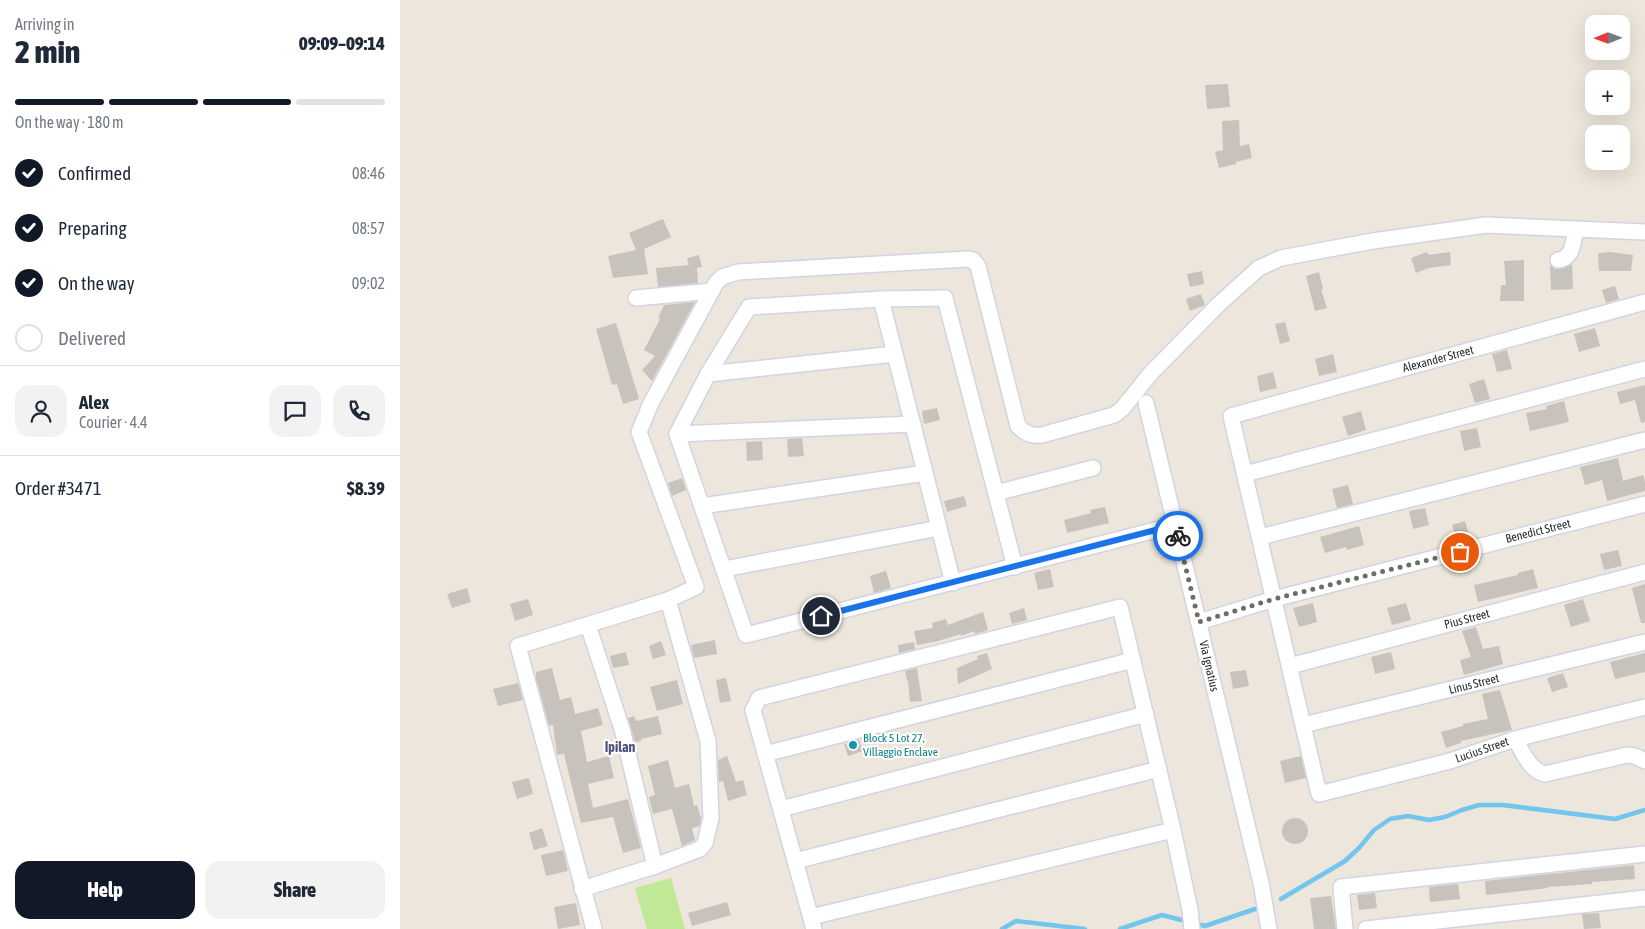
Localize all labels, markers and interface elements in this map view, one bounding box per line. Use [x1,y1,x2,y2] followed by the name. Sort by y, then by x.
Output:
[15,15,75,33] text: Arriving in
[1585,15,1630,60] north arrow
[1585,15,1630,170] map controls
[299,32,385,54] text: 09:09–09:14
[15,33,80,70] text: 2 min
[1585,70,1630,115] button: +
[15,113,124,131] text: On the way · 180 m
[1585,125,1630,170] button: −
[15,159,43,187] icon: check
[58,162,131,184] text: Confirmed
[352,164,385,182] text: 08:46
[15,214,43,242] icon: check
[58,217,127,239] text: Preparing
[352,219,385,237] text: 08:57
[15,269,43,297] icon: check
[58,272,135,294] text: On the way
[352,274,385,292] text: 09:02
[58,327,126,349] text: Delivered
[1401,343,1476,375] street label: Alexander Street
[15,385,67,437] button: person
[269,385,321,437] button: chat
[333,385,385,437] button: phone
[79,391,109,413] text: Alex
[79,413,148,431] text: Courier · 4.4
[15,477,102,499] text: Order #3471
[347,477,385,499] text: $8.39
[1153,511,1203,561] courier
[1504,516,1573,546] street label: Benedict Street
[1164,522,1192,550] icon: bike
[1439,531,1481,573] pin
[1446,538,1474,566] icon: bag
[800,595,842,637] pin
[807,602,835,630] icon: home
[1443,606,1492,632] street label: Pius Street
[1196,639,1222,693] street label: Via Ignatius
[1447,671,1501,697] street label: Linus Street
[863,731,938,759] place label: Block 5 Lot 27, Villaggio Enclave
[1453,734,1511,766] street label: Lucius Street
[605,739,635,755] district label: Ipilan
[847,739,859,751] marker: Block 5 Lot 27, Villaggio Enclave
[15,861,195,919] button: Help
[205,861,385,919] button: Share

